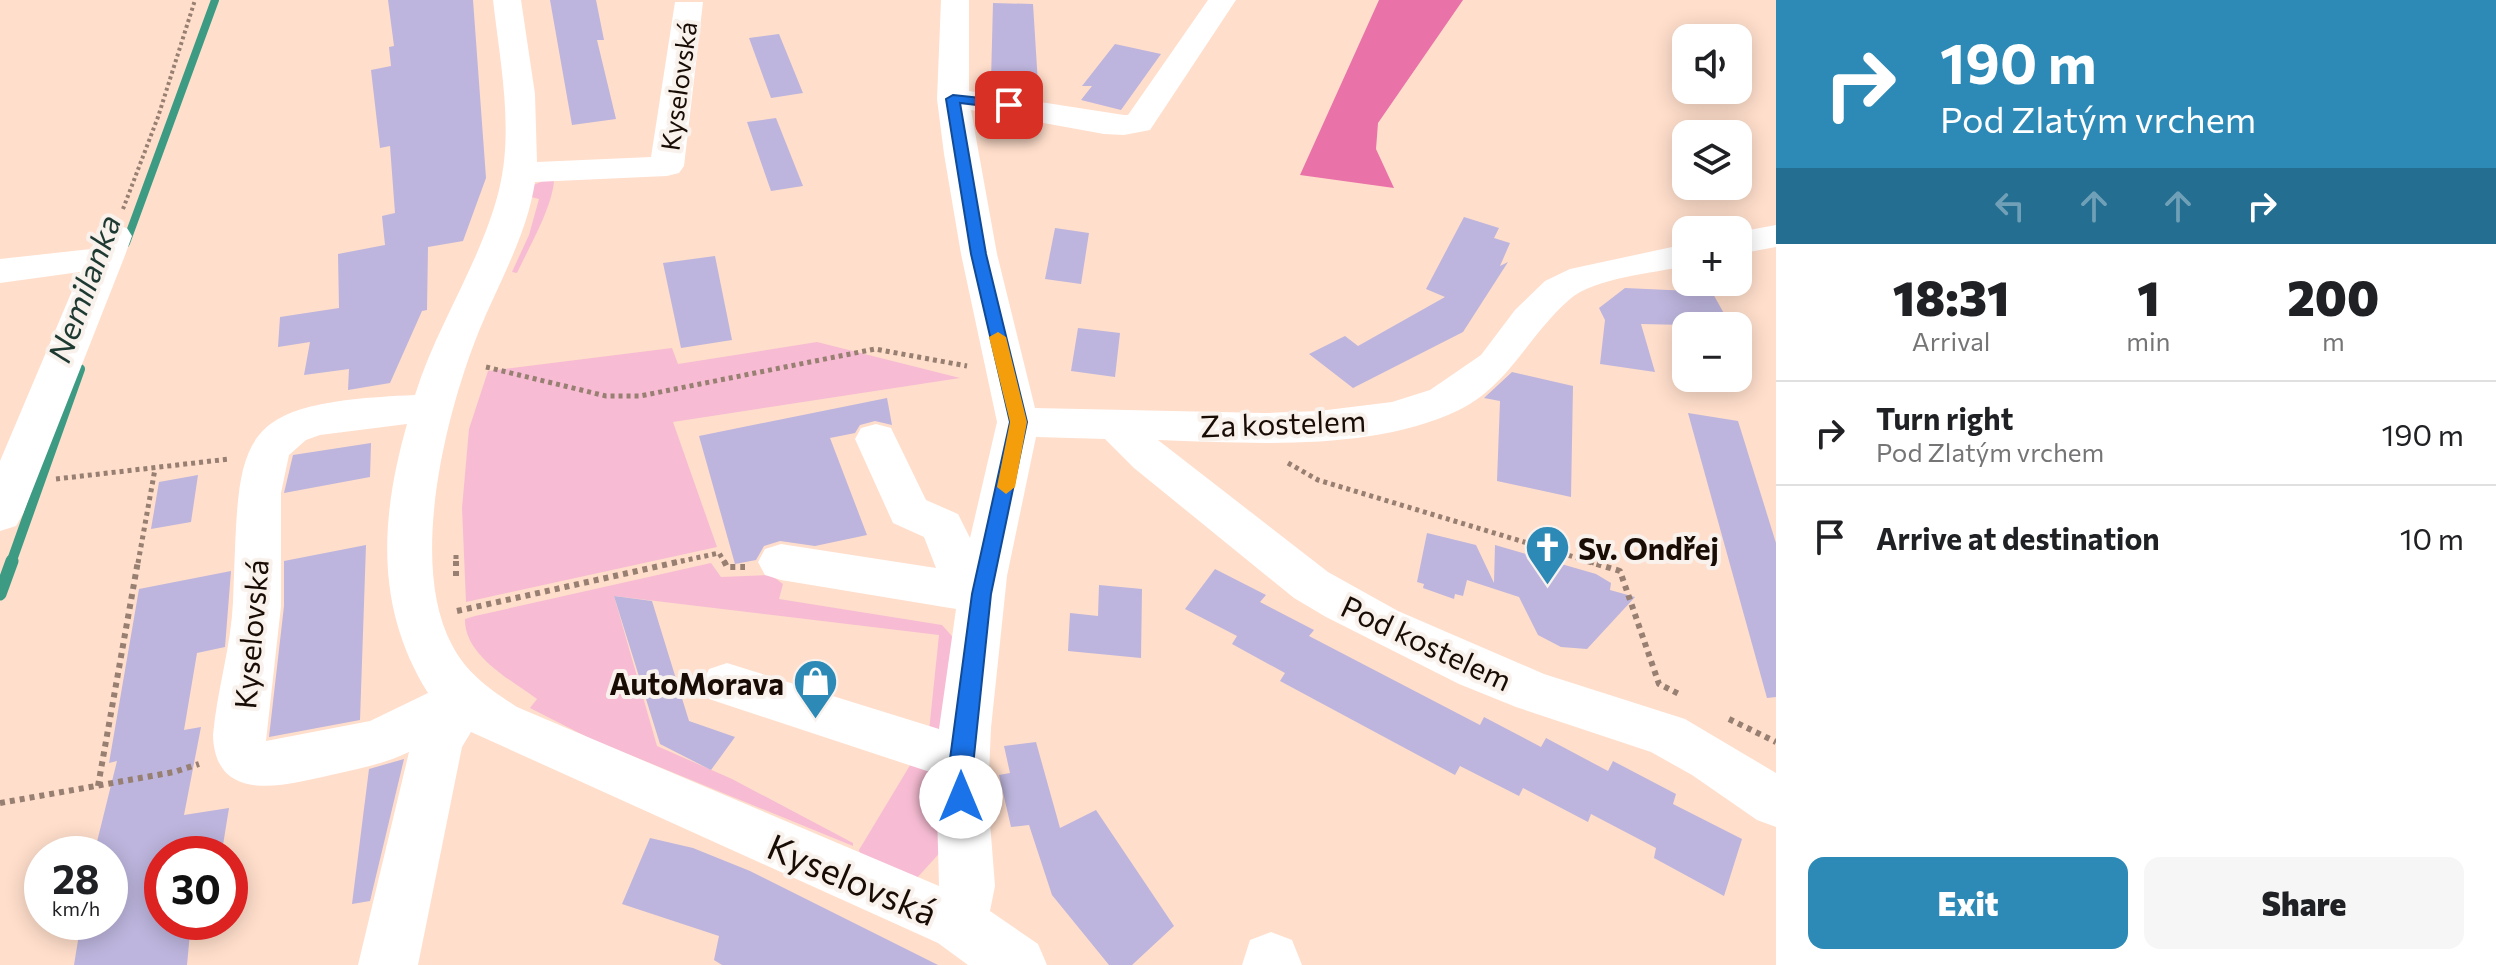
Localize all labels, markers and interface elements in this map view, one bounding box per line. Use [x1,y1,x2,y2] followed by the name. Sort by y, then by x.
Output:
[654,20,702,152] street label: Kyselovská
[1672,24,1752,392] map controls
[1672,24,1752,104] button: sound
[1940,27,2097,96] text: 190 m
[1808,32,1912,136] icon: right
[975,71,1043,139] pin
[987,83,1031,127] icon: arrive
[1940,96,2256,140] text: Pod Zlatým vrchem
[1672,120,1752,200] button: layers
[1988,184,2032,228] icon: left
[2072,184,2116,228] icon: ahead
[2156,184,2200,228] icon: ahead
[2240,184,2284,228] icon: right
[38,209,128,367] water label: Nemilanka
[1672,216,1752,296] button: +
[1893,267,2009,326] text: 18:31
[2137,267,2160,326] text: 1
[2287,267,2379,326] text: 200
[1672,312,1752,392] button: −
[1912,325,1990,356] text: Arrival
[2126,325,2170,356] text: min
[2322,325,2345,356] text: m
[1876,399,2013,436] text: Turn right
[1199,401,1367,443] street label: Za kostelem
[1808,411,1852,455] icon: right
[2381,415,2464,452] text: 190 m
[1876,436,2104,467] text: Pod Zlatým vrchem
[1808,515,1852,559] icon: arrive
[1876,519,2160,556] text: Arrive at destination
[2400,519,2464,556] text: 10 m
[1523,523,1571,586] church icon: Sv. Ondřej
[1578,529,1719,566] place label: Sv. Ondřej
[225,558,275,710] street label: Kyselovská
[1336,586,1518,698] street label: Pod kostelem
[791,658,839,721] shop icon: AutoMorava
[609,664,784,701] place label: AutoMorava
[919,755,1003,839] position arrow
[762,823,944,933] street label: Kyselovská
[144,836,248,940] speed limit sign: 30
[52,853,100,902] text: 28
[1808,857,2128,949] button: Exit
[2144,857,2464,949] button: Share
[52,896,100,920] text: km/h

